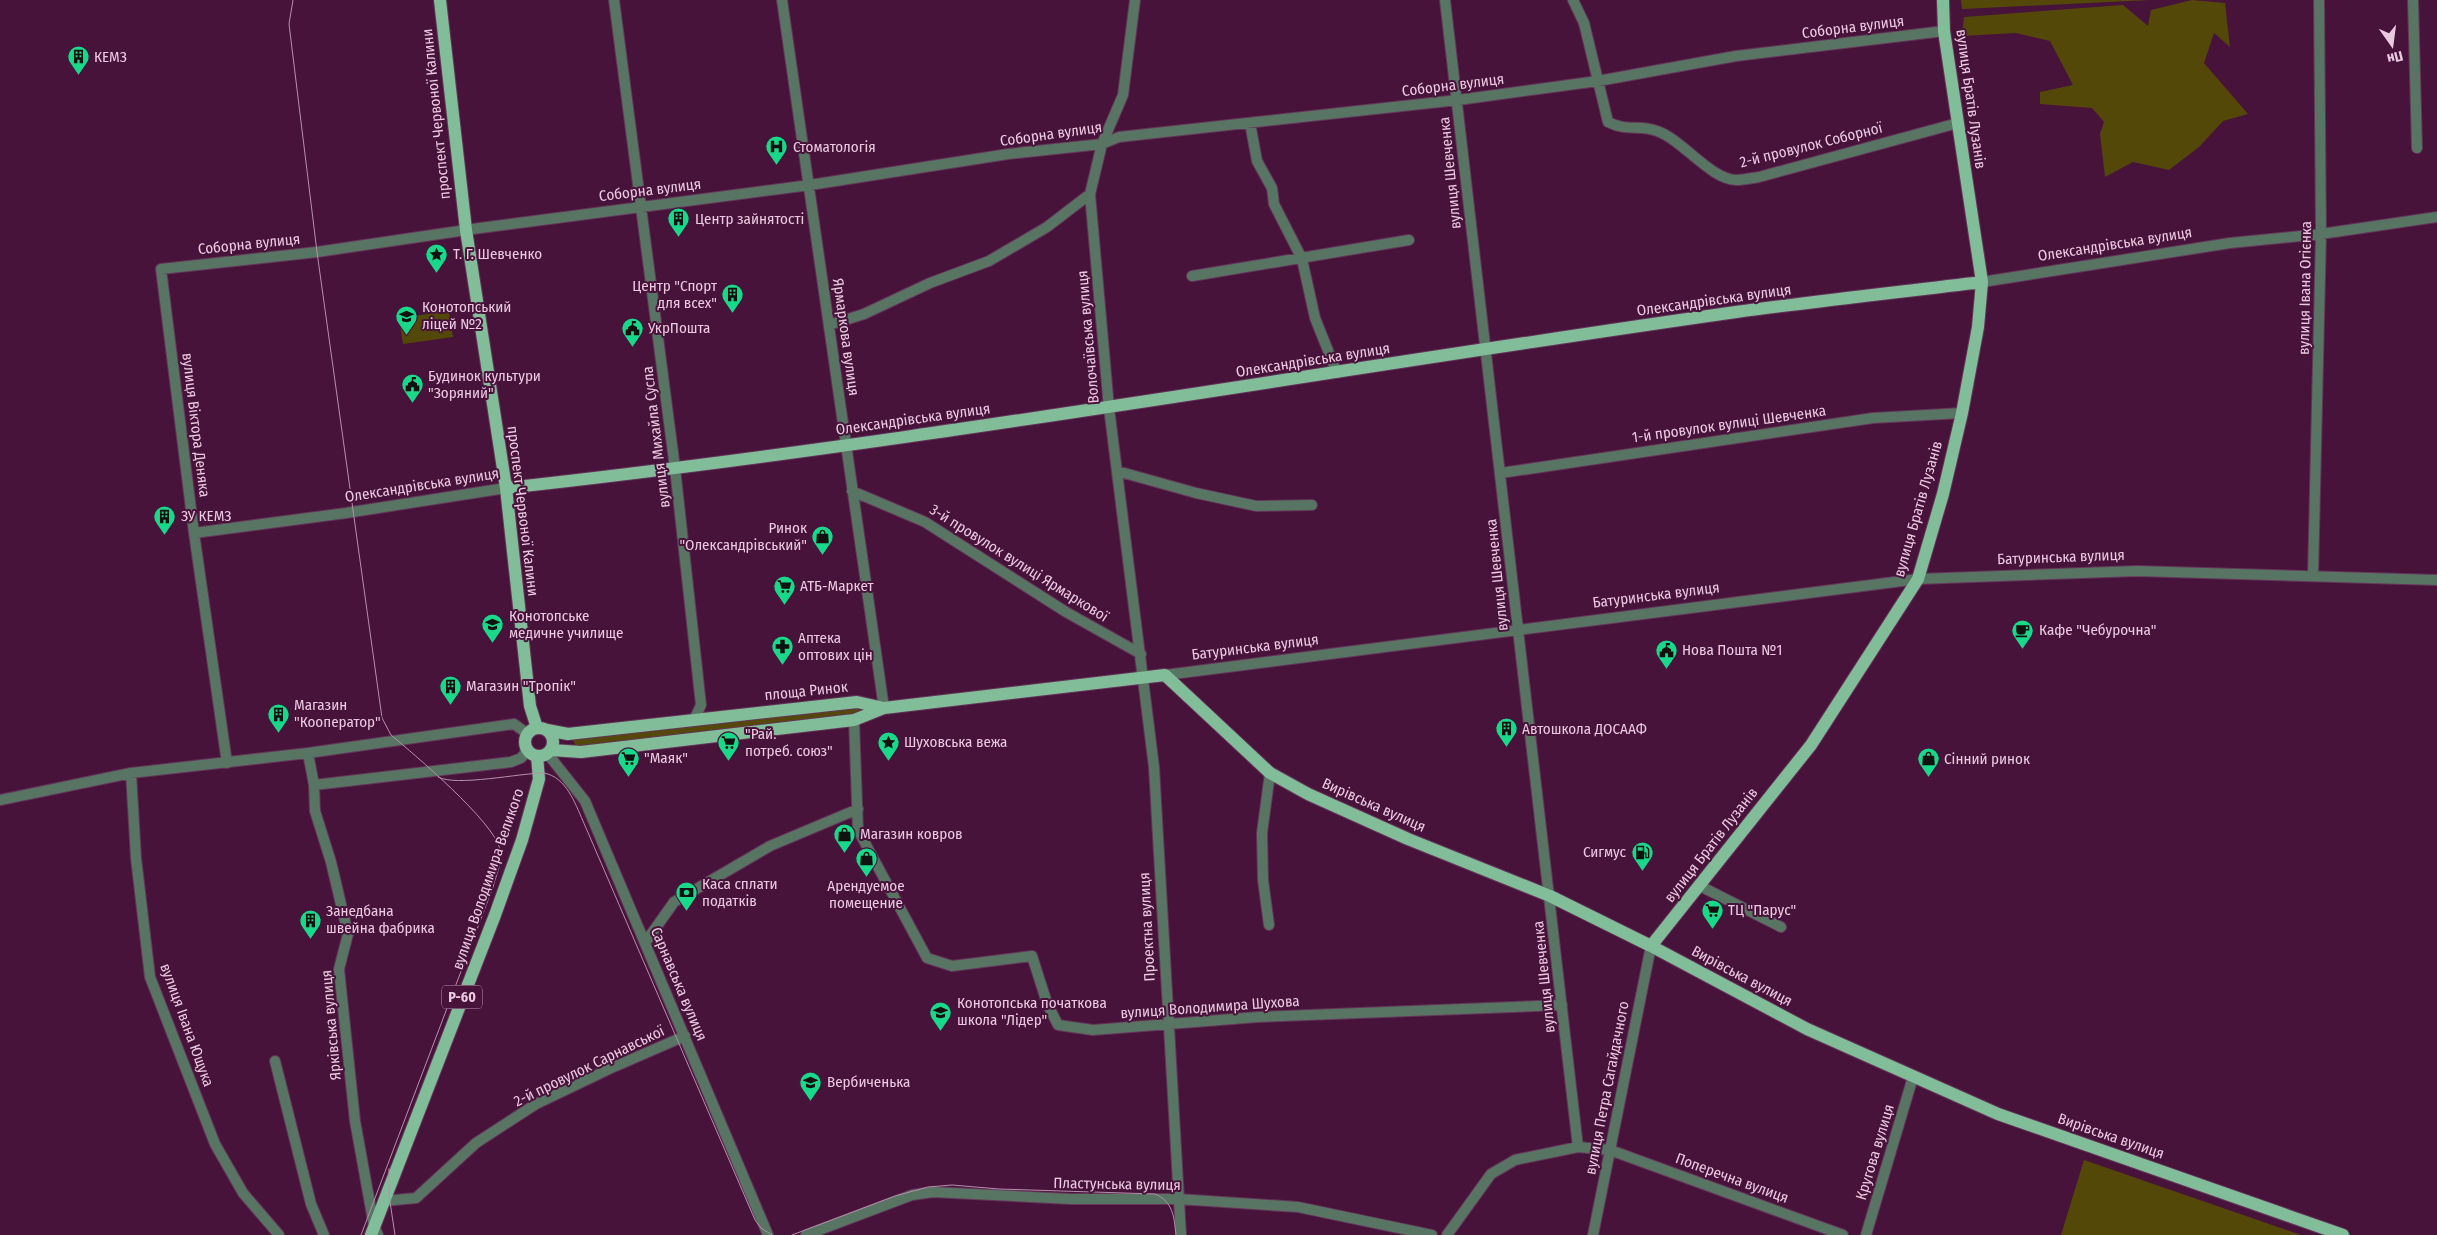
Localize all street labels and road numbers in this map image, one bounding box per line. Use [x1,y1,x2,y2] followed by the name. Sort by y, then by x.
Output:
[1801,12,1905,42] street label: Соборна вулиця
[418,28,454,200] street label: проспект Червоної Калини
[1952,28,1990,170] street label: вулиця Братів Лузанів
[1401,70,1505,100] street label: Соборна вулиця
[1435,116,1465,230] street label: вулиця Шевченка
[999,118,1103,150] street label: Соборна вулиця
[1738,118,1885,171] street label: 2-й провулок Соборної
[598,175,702,205] street label: Соборна вулиця
[2295,221,2315,355] street label: вулиця Івана Огієнка
[2037,223,2193,265] street label: Олександрівська вулиця
[197,230,301,258] street label: Соборна вулиця
[1073,270,1103,404] street label: Волочаївська вулиця
[829,277,863,397] street label: Ярмаркова вулиця
[1636,280,1792,320] street label: Олександрівська вулиця
[1235,339,1391,381] street label: Олександрівська вулиця
[178,352,214,498] street label: вулиця Віктора Деняка
[638,365,674,509] street label: вулиця Михайла Сусла
[835,399,991,439] street label: Олександрівська вулиця
[1631,401,1827,447] street label: 1-й провулок вулиці Шевченка
[504,425,542,597] street label: проспект Червоної Калини
[1890,439,1946,579] street label: вулиця Братів Лузанів
[344,464,500,506] street label: Олександрівська вулиця
[926,500,1113,626] street label: 3-й провулок вулиці Ярмаркової
[1482,518,1512,632] street label: вулиця Шевченка
[1997,546,2125,568] street label: Батуринська вулиця
[1591,578,1721,612] street label: Батуринська вулиця
[1190,630,1320,664] street label: Батуринська вулиця
[763,678,849,704] street label: площа Ринок
[1319,774,1429,836] street label: Вирівська вулиця
[1661,784,1761,906] street label: вулиця Братів Лузанів
[448,786,528,972] street label: вулиця Володимира Великого
[1135,872,1159,982] street label: Проектна вулиця
[1529,920,1559,1034] street label: вулиця Шевченка
[647,924,711,1044] street label: Сарнавська вулиця
[1689,942,1795,1010] street label: Вирівська вулиця
[156,961,218,1089] street label: вулиця Івана Ющука
[317,969,345,1081] street label: Ярківська вулиця
[442,986,482,1009] road number: Р-60
[1120,992,1300,1022] street label: вулиця Володимира Шухова
[1581,1000,1633,1176] street label: вулиця Петра Сагайдачного
[511,1021,668,1110] street label: 2-й провулок Сарнавської
[1852,1102,1898,1202] street label: Кругова вулиця
[2055,1109,2167,1163] street label: Вирівська вулиця
[1673,1149,1791,1207] street label: Поперечна вулиця
[1053,1174,1181,1194] street label: Пластунська вулиця

